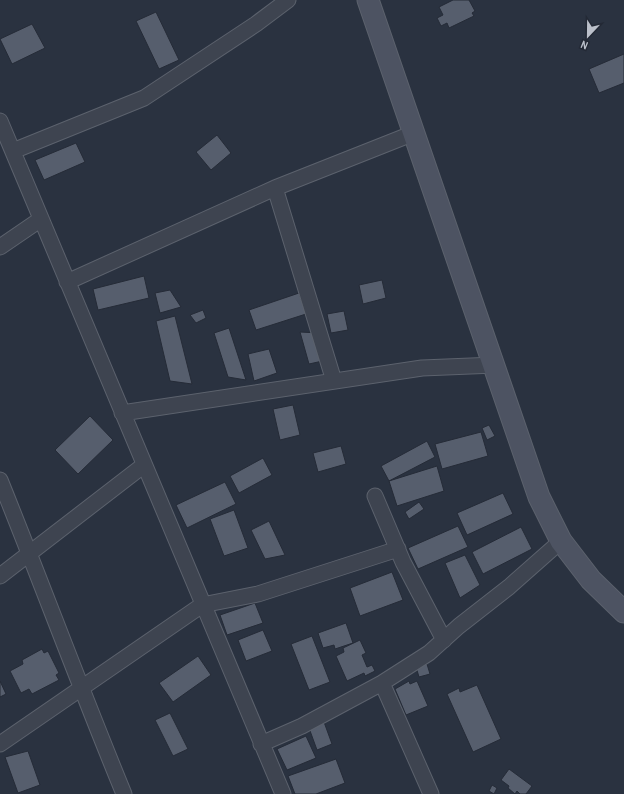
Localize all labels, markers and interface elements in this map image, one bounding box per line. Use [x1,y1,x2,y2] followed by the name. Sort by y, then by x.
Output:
[568,16,608,56] north arrow
[579,38,590,53] text: N

